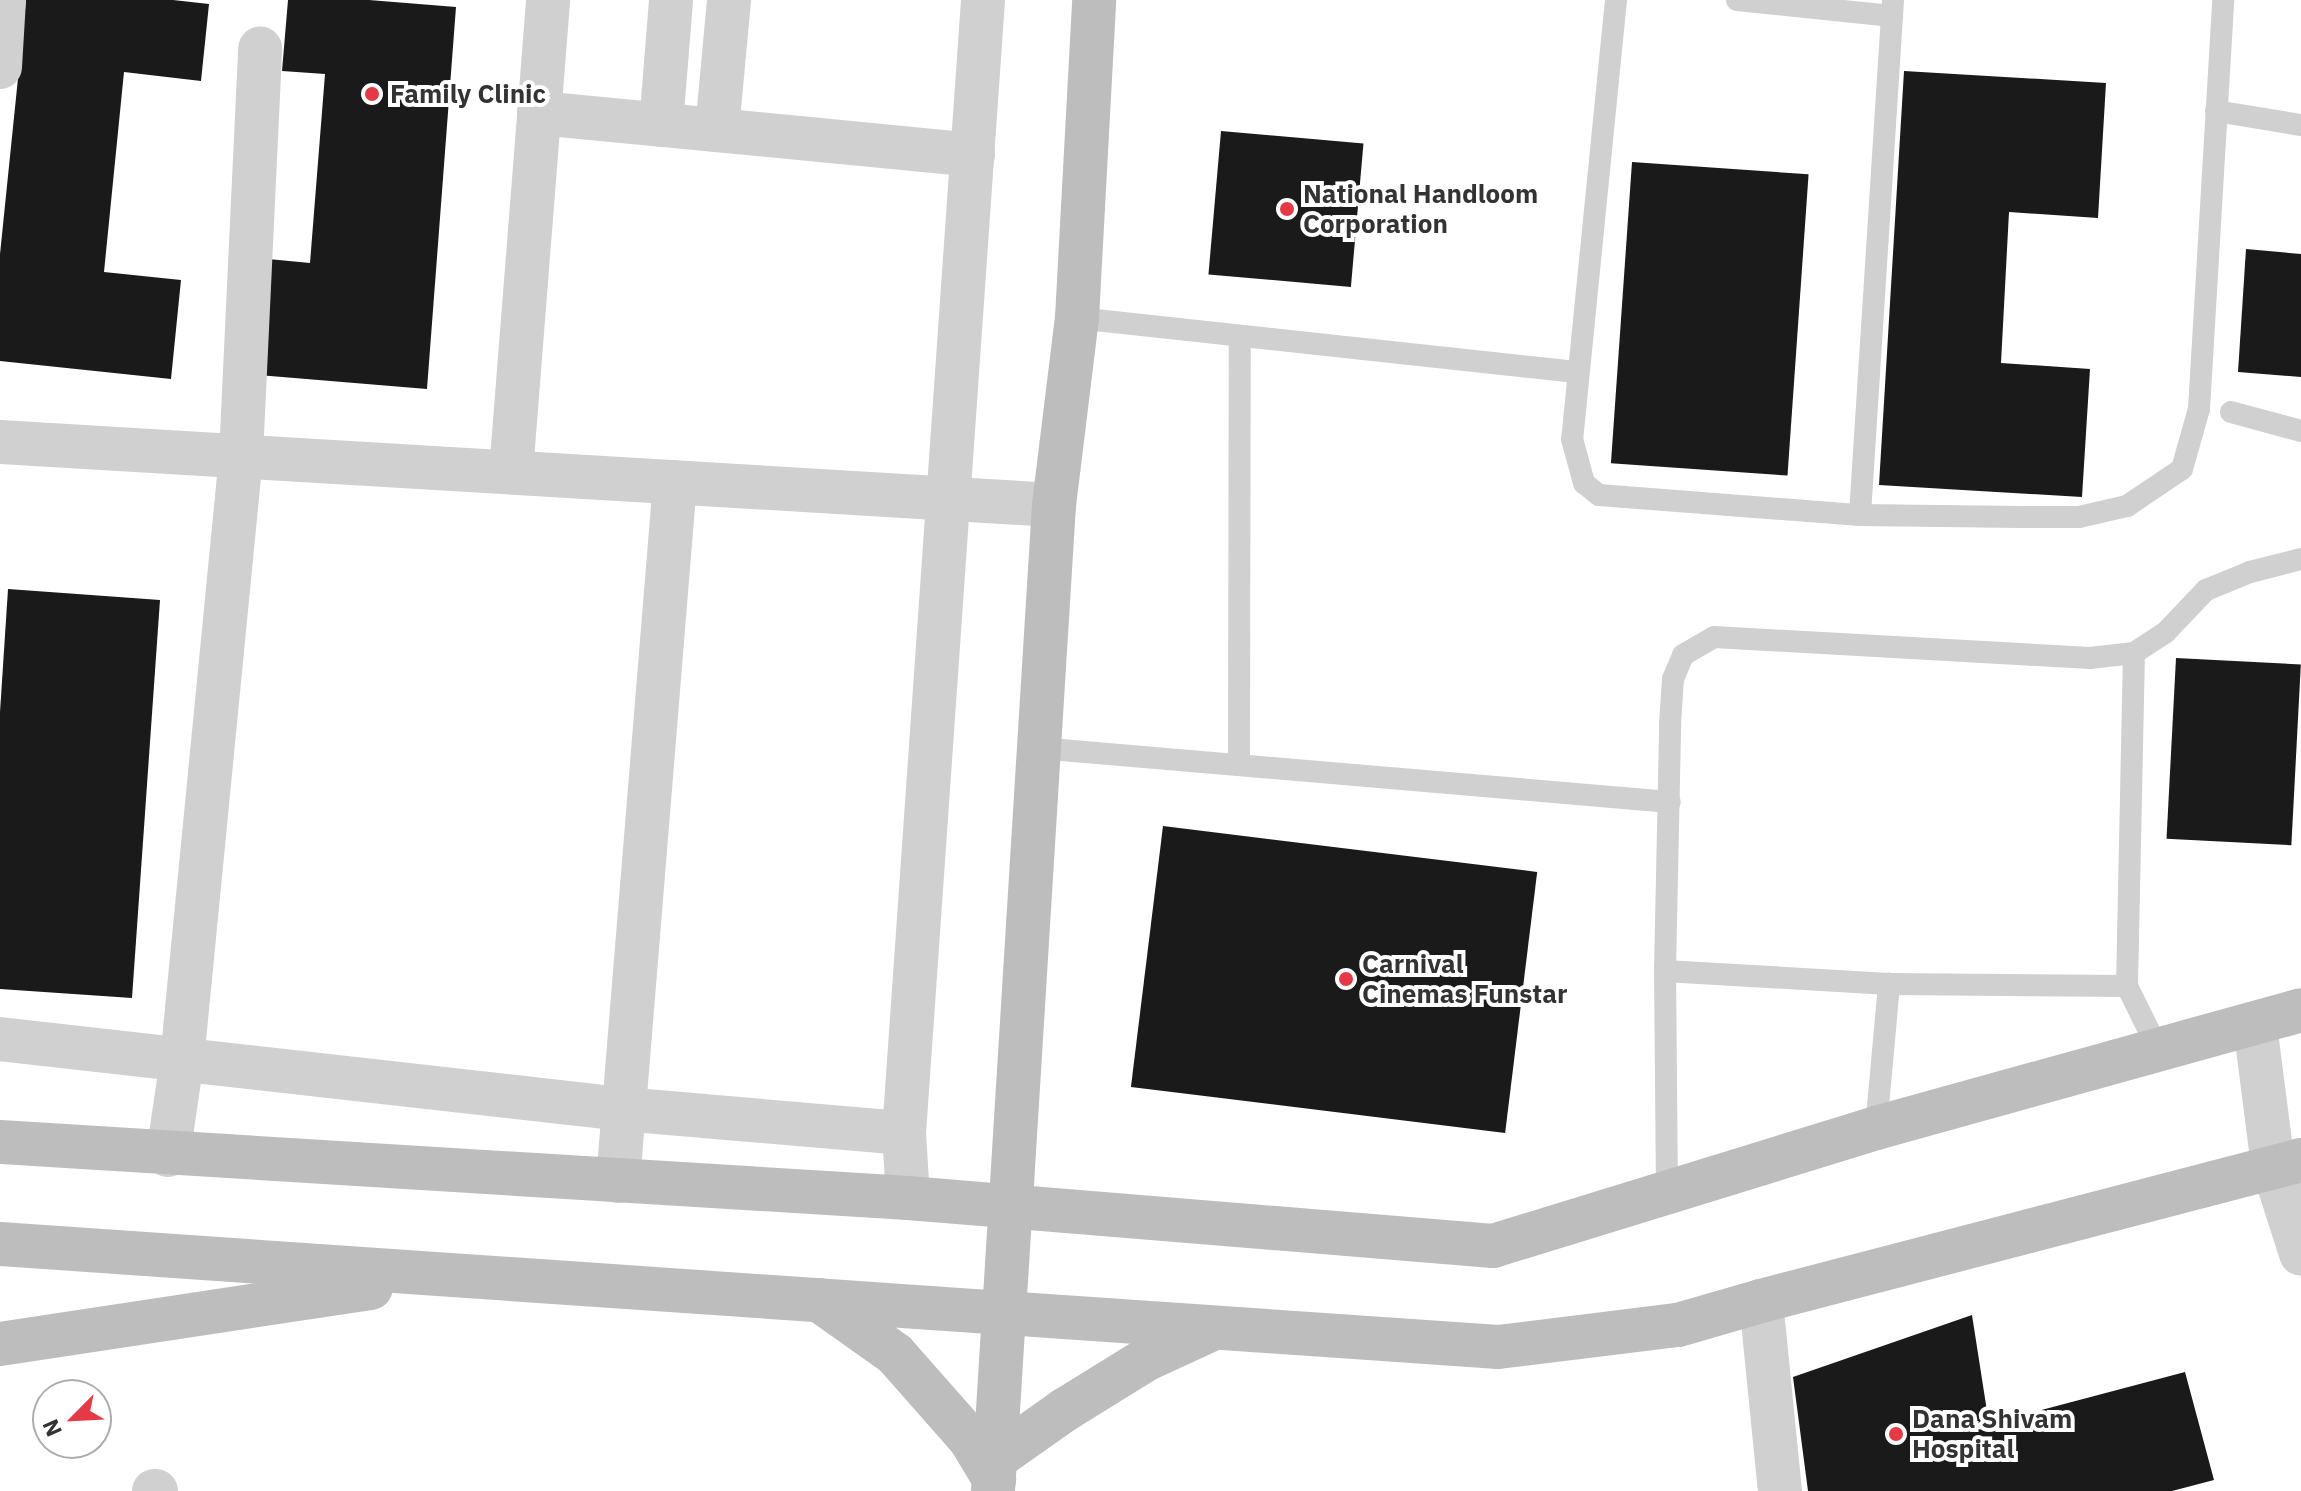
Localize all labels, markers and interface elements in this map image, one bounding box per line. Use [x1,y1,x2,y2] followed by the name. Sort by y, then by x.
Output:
[390,78,546,110] place label: Family Clinic
[361,83,383,105] marker: Family Clinic
[1303,178,1538,240] place label: National Handloom Corporation
[1278,200,1296,218] marker: National Handloom Corporation
[1362,948,1567,1010] place label: Carnival Cinemas Funstar
[1337,970,1355,988] marker: Carnival Cinemas Funstar
[32,1379,112,1459] north arrow
[1912,1403,2072,1464] place label: Dana Shivam Hospital
[35,1415,68,1441] text: N
[1887,1425,1905,1443] marker: Dana Shivam Hospital

